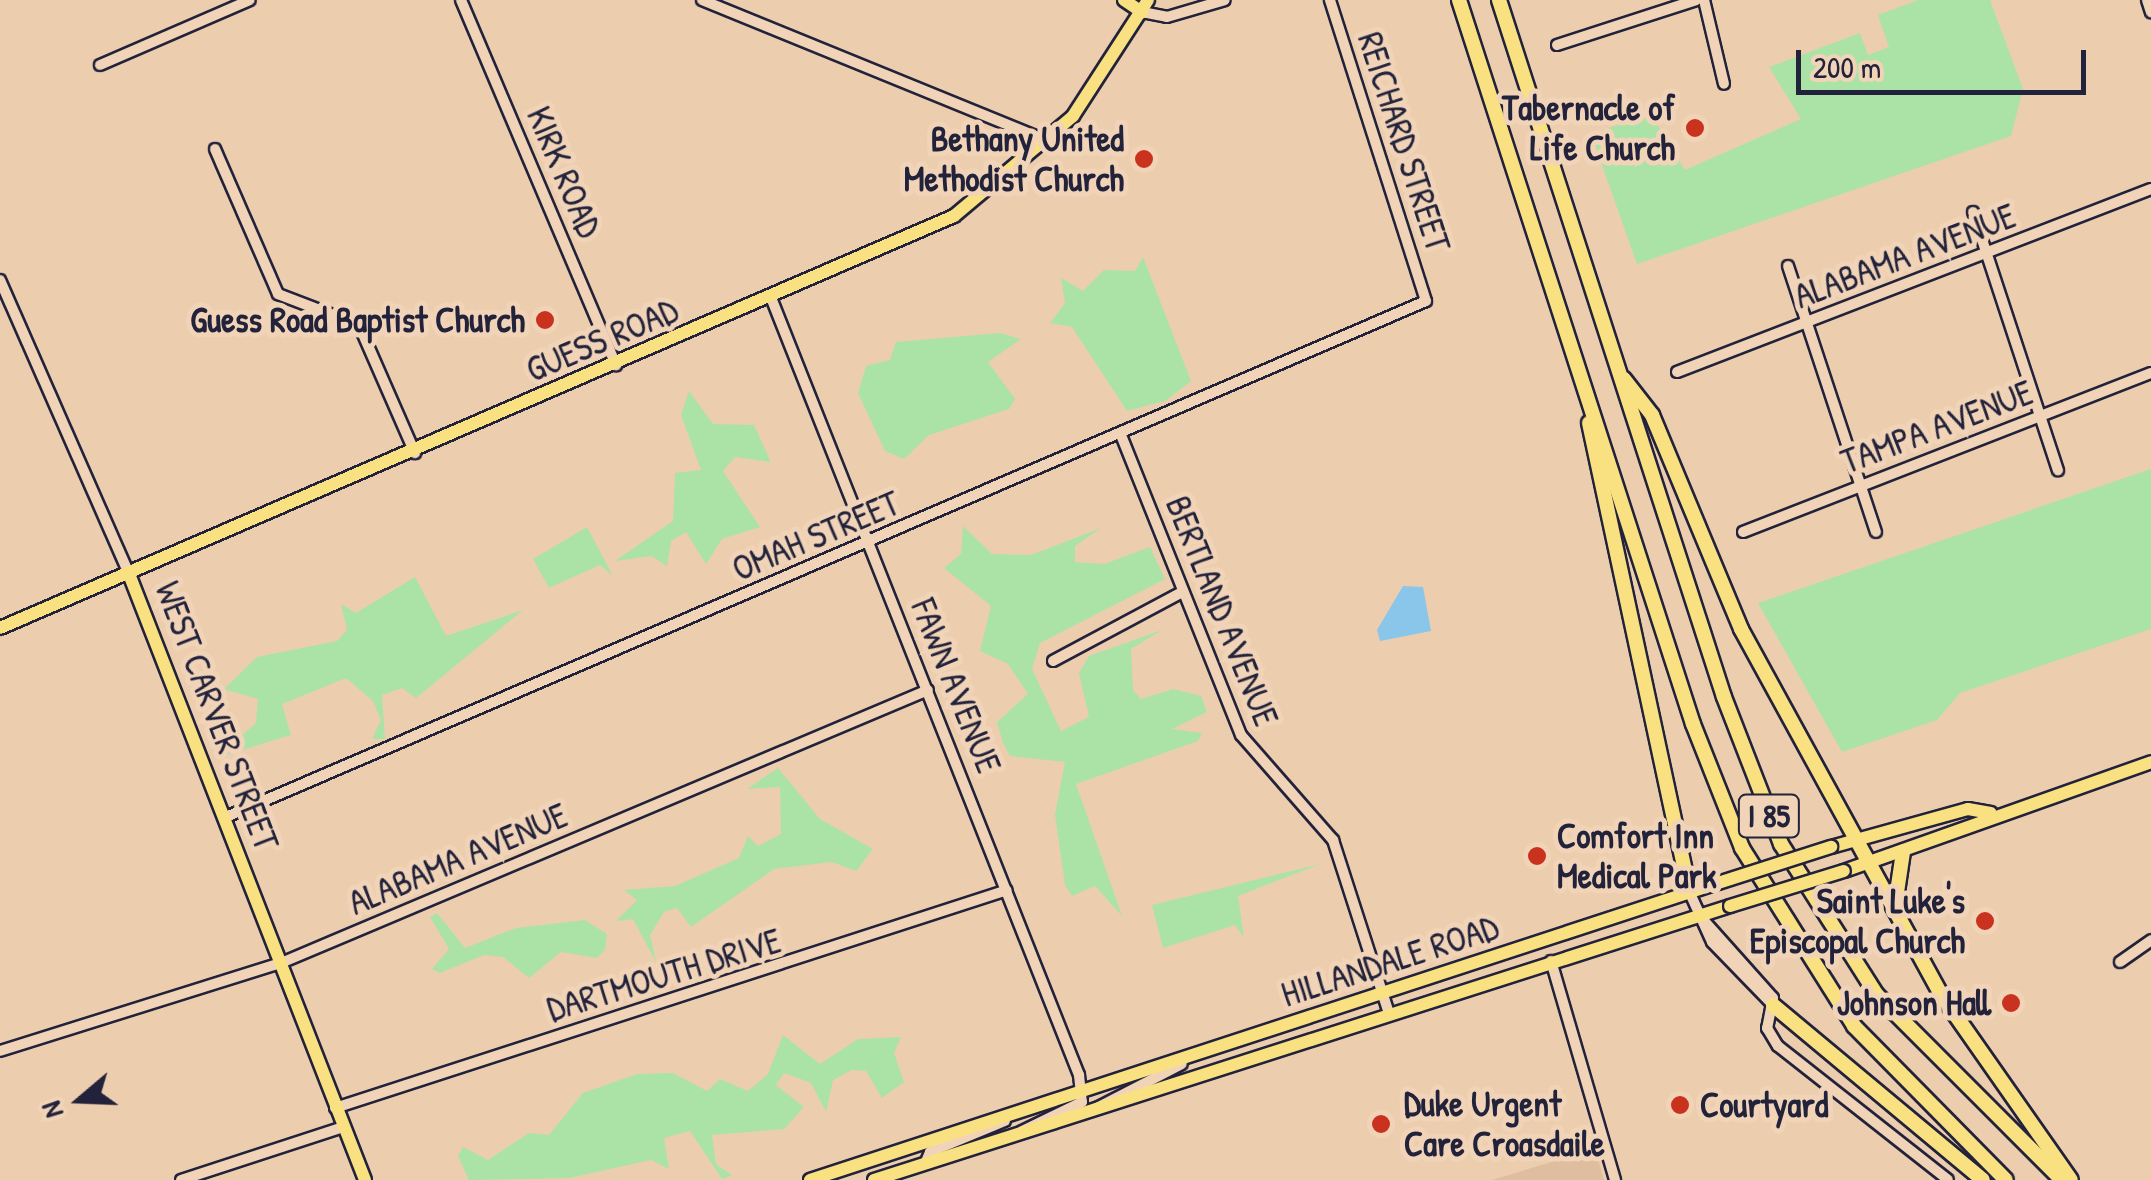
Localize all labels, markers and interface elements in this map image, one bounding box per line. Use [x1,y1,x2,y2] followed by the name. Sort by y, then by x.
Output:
[1349,27,1459,257] street label: REICHARD STREET
[1801,30,2091,92] scale bar
[1813,47,1881,87] text: 200 m
[1502,87,1675,169] place label: Tabernacle of Life Church
[518,100,610,244] street label: KIRK ROAD
[1684,117,1706,139] marker: Tabernacle of Life Church
[904,118,1124,200] place label: Bethany United Methodist Church
[1133,148,1155,170] marker: Bethany United Methodist Church
[1788,195,2022,317] street label: ALABAMA AVENUE
[520,289,684,391] street label: GUESS ROAD
[190,299,525,341] place label: Guess Road Baptist Church
[534,309,556,331] marker: Guess Road Baptist Church
[1835,371,2039,483] street label: TAMPA AVENUE
[726,482,906,590] street label: OMAH STREET
[1157,490,1287,732] street label: BERTLAND AVENUE
[146,576,288,856] street label: WEST CARVER STREET
[902,593,1010,779] street label: FAWN AVENUE
[1736,789,1802,843] road number: I 85
[342,794,574,924] street label: ALABAMA AVENUE
[1557,815,1716,897] place label: Comfort Inn Medical Park
[1526,845,1548,867] marker: Comfort Inn Medical Park
[1750,880,1965,962] place label: Saint Luke's Episcopal Church
[1276,906,1504,1016] street label: HILLANDALE ROAD
[1974,910,1996,932] marker: Saint Luke's Episcopal Church
[542,920,786,1030] street label: DARTMOUTH DRIVE
[1837,982,1991,1024] place label: Johnson Hall
[2000,992,2022,1014] marker: Johnson Hall
[30,1050,130,1150] north arrow
[1404,1083,1605,1165] place label: Duke Urgent Care Croasdaile
[1700,1084,1828,1126] place label: Courtyard
[1669,1094,1691,1116] marker: Courtyard
[31,1097,72,1123] text: N
[1368,1111,1394,1137] marker: Duke Urgent Care Croasdaile

